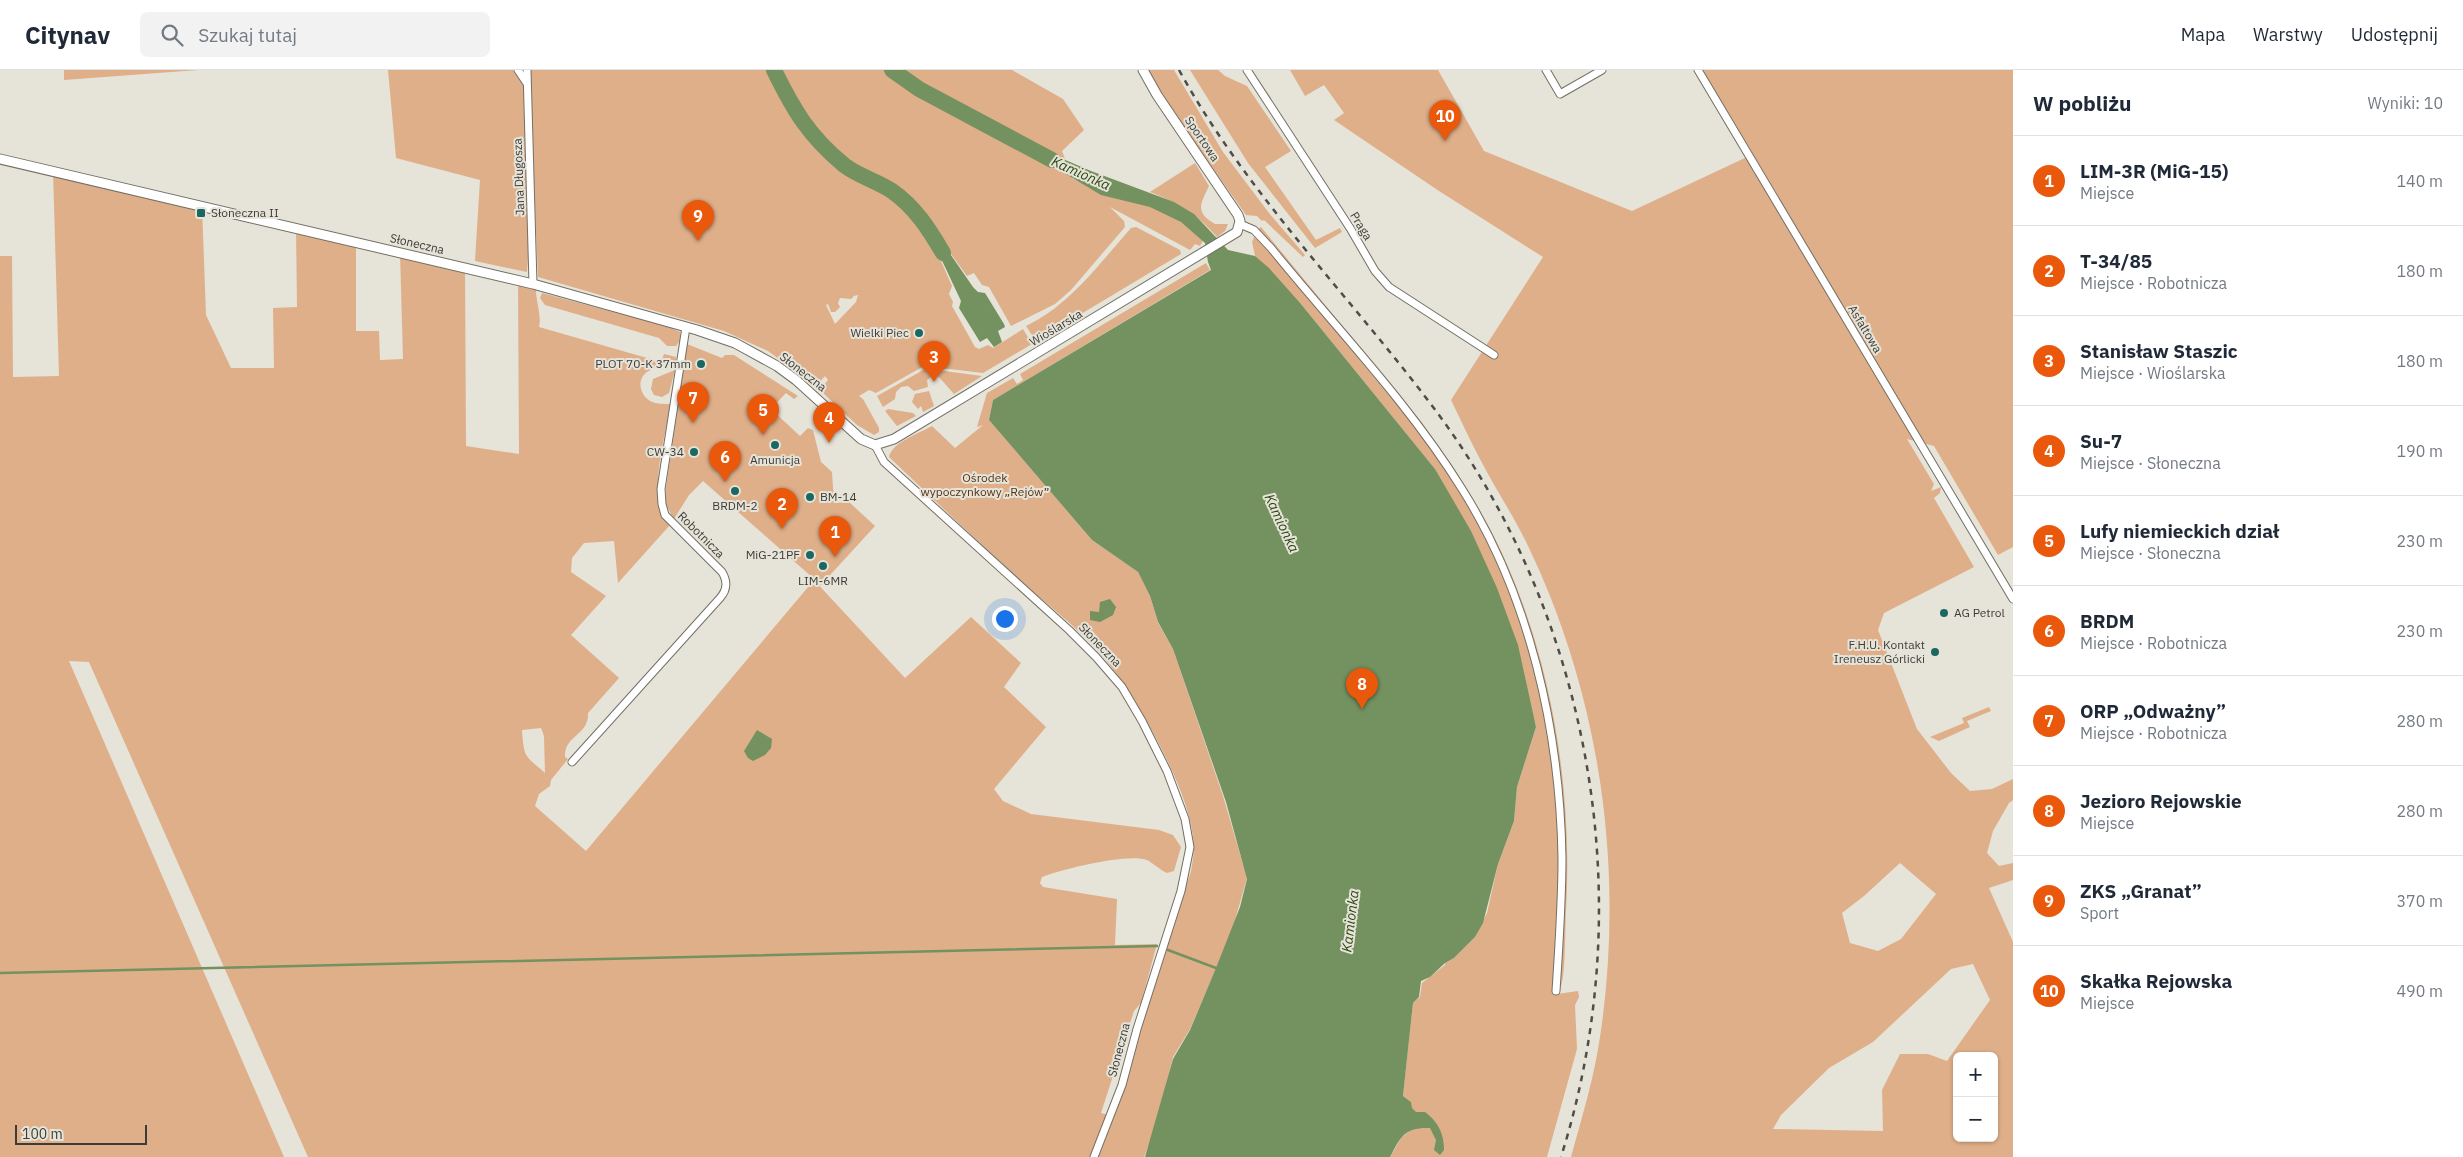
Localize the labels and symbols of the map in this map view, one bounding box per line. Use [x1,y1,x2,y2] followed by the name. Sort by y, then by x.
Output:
[1429,100,1461,141] pin: 10
[1182,113,1223,165] street label: Sportowa
[510,137,527,216] street label: Jana Długosza
[1049,152,1113,194] water label: Kamionka
[682,200,714,241] pin: 9
[211,205,279,220] place label: Słoneczna II
[195,207,207,219] marker: Słoneczna II
[1347,209,1376,243] street label: Praga
[389,230,446,257] street label: Słoneczna
[1845,302,1886,356] street label: Asfaltowa
[1027,306,1085,349] street label: Wioślarska
[850,325,909,340] place label: Wielki Piec
[913,327,925,339] marker: Wielki Piec
[918,341,950,382] pin: 3
[777,349,830,395] street label: Słoneczna
[595,356,691,371] place label: PLOT 70-K 37mm
[695,358,707,370] marker: PLOT 70-K 37mm
[677,382,709,423] pin: 7
[747,394,779,435] pin: 5
[813,402,845,443] pin: 4
[769,439,781,451] marker: Amunicja
[709,441,741,482] pin: 6
[647,444,684,459] place label: CW-34
[688,446,700,458] marker: CW-34
[750,452,801,467] place label: Amunicja
[921,470,1049,499] park label: Ośrodek wypoczynkowy „Rejów”
[729,485,741,497] marker: BRDM-2
[766,488,798,529] pin: 2
[820,489,857,504] place label: BM-14
[804,491,816,503] marker: BM-14
[1261,491,1303,555] water label: Kamionka
[712,498,758,513] place label: BRDM-2
[675,508,728,562] street label: Robotnicza
[819,516,851,557] pin: 1
[746,547,800,562] place label: MiG-21PF
[804,549,816,561] marker: MiG-21PF
[817,560,829,572] marker: LIM-6MR
[798,573,848,588] place label: LIM-6MR
[1954,605,2005,620] place label: AG Petrol
[992,606,1018,632] your location
[1938,607,1950,619] marker: AG Petrol
[1076,620,1125,670] street label: Słoneczna
[1834,637,1925,666] place label: F.H.U. Kontakt Ireneusz Górlicki
[1929,646,1941,658] marker: F.H.U. Kontakt Ireneusz Górlicki
[1346,668,1378,709] pin: 8
[1337,889,1363,953] water label: Kamionka
[1104,1021,1133,1079] street label: Słoneczna
[15,1122,148,1145] scale bar

